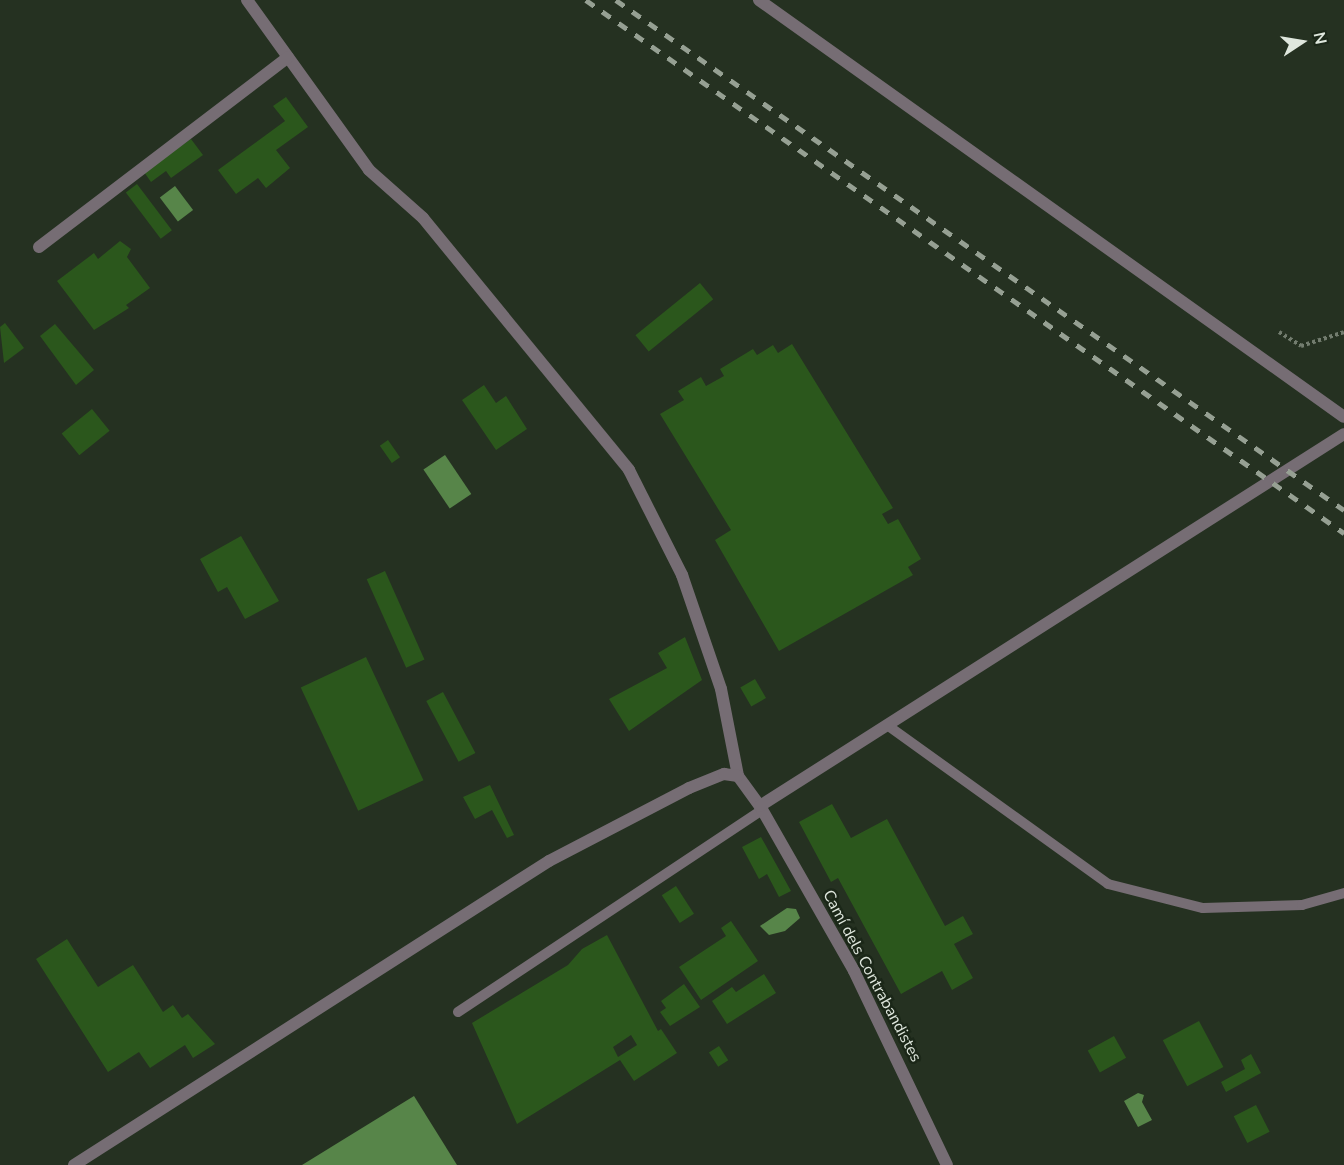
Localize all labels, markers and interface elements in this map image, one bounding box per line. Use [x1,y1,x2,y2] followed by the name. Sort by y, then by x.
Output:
[1272,12,1332,72] north arrow
[1308,30,1332,46] text: N
[818,887,926,1065] street label: Camí dels Contrabandistes

